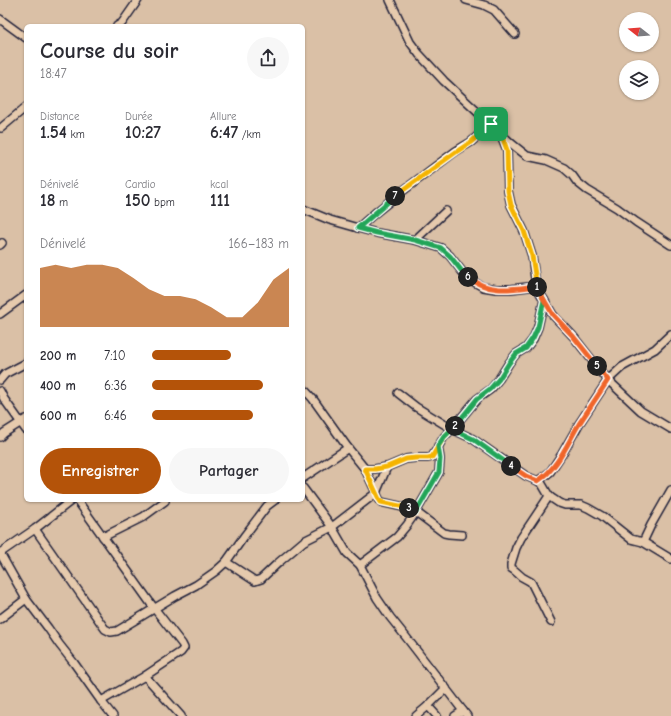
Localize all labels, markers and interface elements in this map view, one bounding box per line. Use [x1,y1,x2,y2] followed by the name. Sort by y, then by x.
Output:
[619,12,659,52] north arrow
[619,12,659,100] map controls
[247,37,289,79] button: share
[40,38,179,64] text: Course du soir
[619,60,659,100] button: layers
[40,66,67,81] text: 18:47
[474,107,508,141] pin
[40,110,79,123] text: Distance
[125,110,153,123] text: Durée
[210,110,237,123] text: Allure
[480,113,502,135] icon: arrive
[40,123,67,142] text: 1.54
[125,123,161,142] text: 10:27
[210,123,238,142] text: 6:47
[67,128,85,141] text: km
[238,128,261,141] text: /km
[40,178,79,191] text: Dénivelé
[125,178,156,191] text: Cardio
[210,178,228,191] text: kcal
[385,186,405,206] pin: 7
[393,189,397,202] text: 7
[40,191,55,210] text: 18
[125,191,150,210] text: 150
[210,191,230,210] text: 111
[55,196,68,209] text: m
[150,196,175,209] text: bpm
[40,236,86,251] text: Dénivelé
[228,236,289,251] text: 166–183 m
[458,267,478,287] pin: 6
[465,270,471,283] text: 6
[527,277,547,297] pin: 1
[535,280,539,293] text: 1
[40,348,76,363] text: 200 m
[104,348,126,363] text: 7:10
[587,356,607,376] pin: 5
[594,359,600,372] text: 5
[40,378,76,393] text: 400 m
[104,378,127,393] text: 6:36
[40,408,77,423] text: 600 m
[104,408,127,423] text: 6:46
[445,416,465,436] pin: 2
[452,419,458,432] text: 2
[40,448,161,494] button: Enregistrer
[169,448,289,494] button: Partager
[501,456,521,476] pin: 4
[508,459,514,472] text: 4
[399,498,419,518] pin: 3
[406,501,412,514] text: 3

